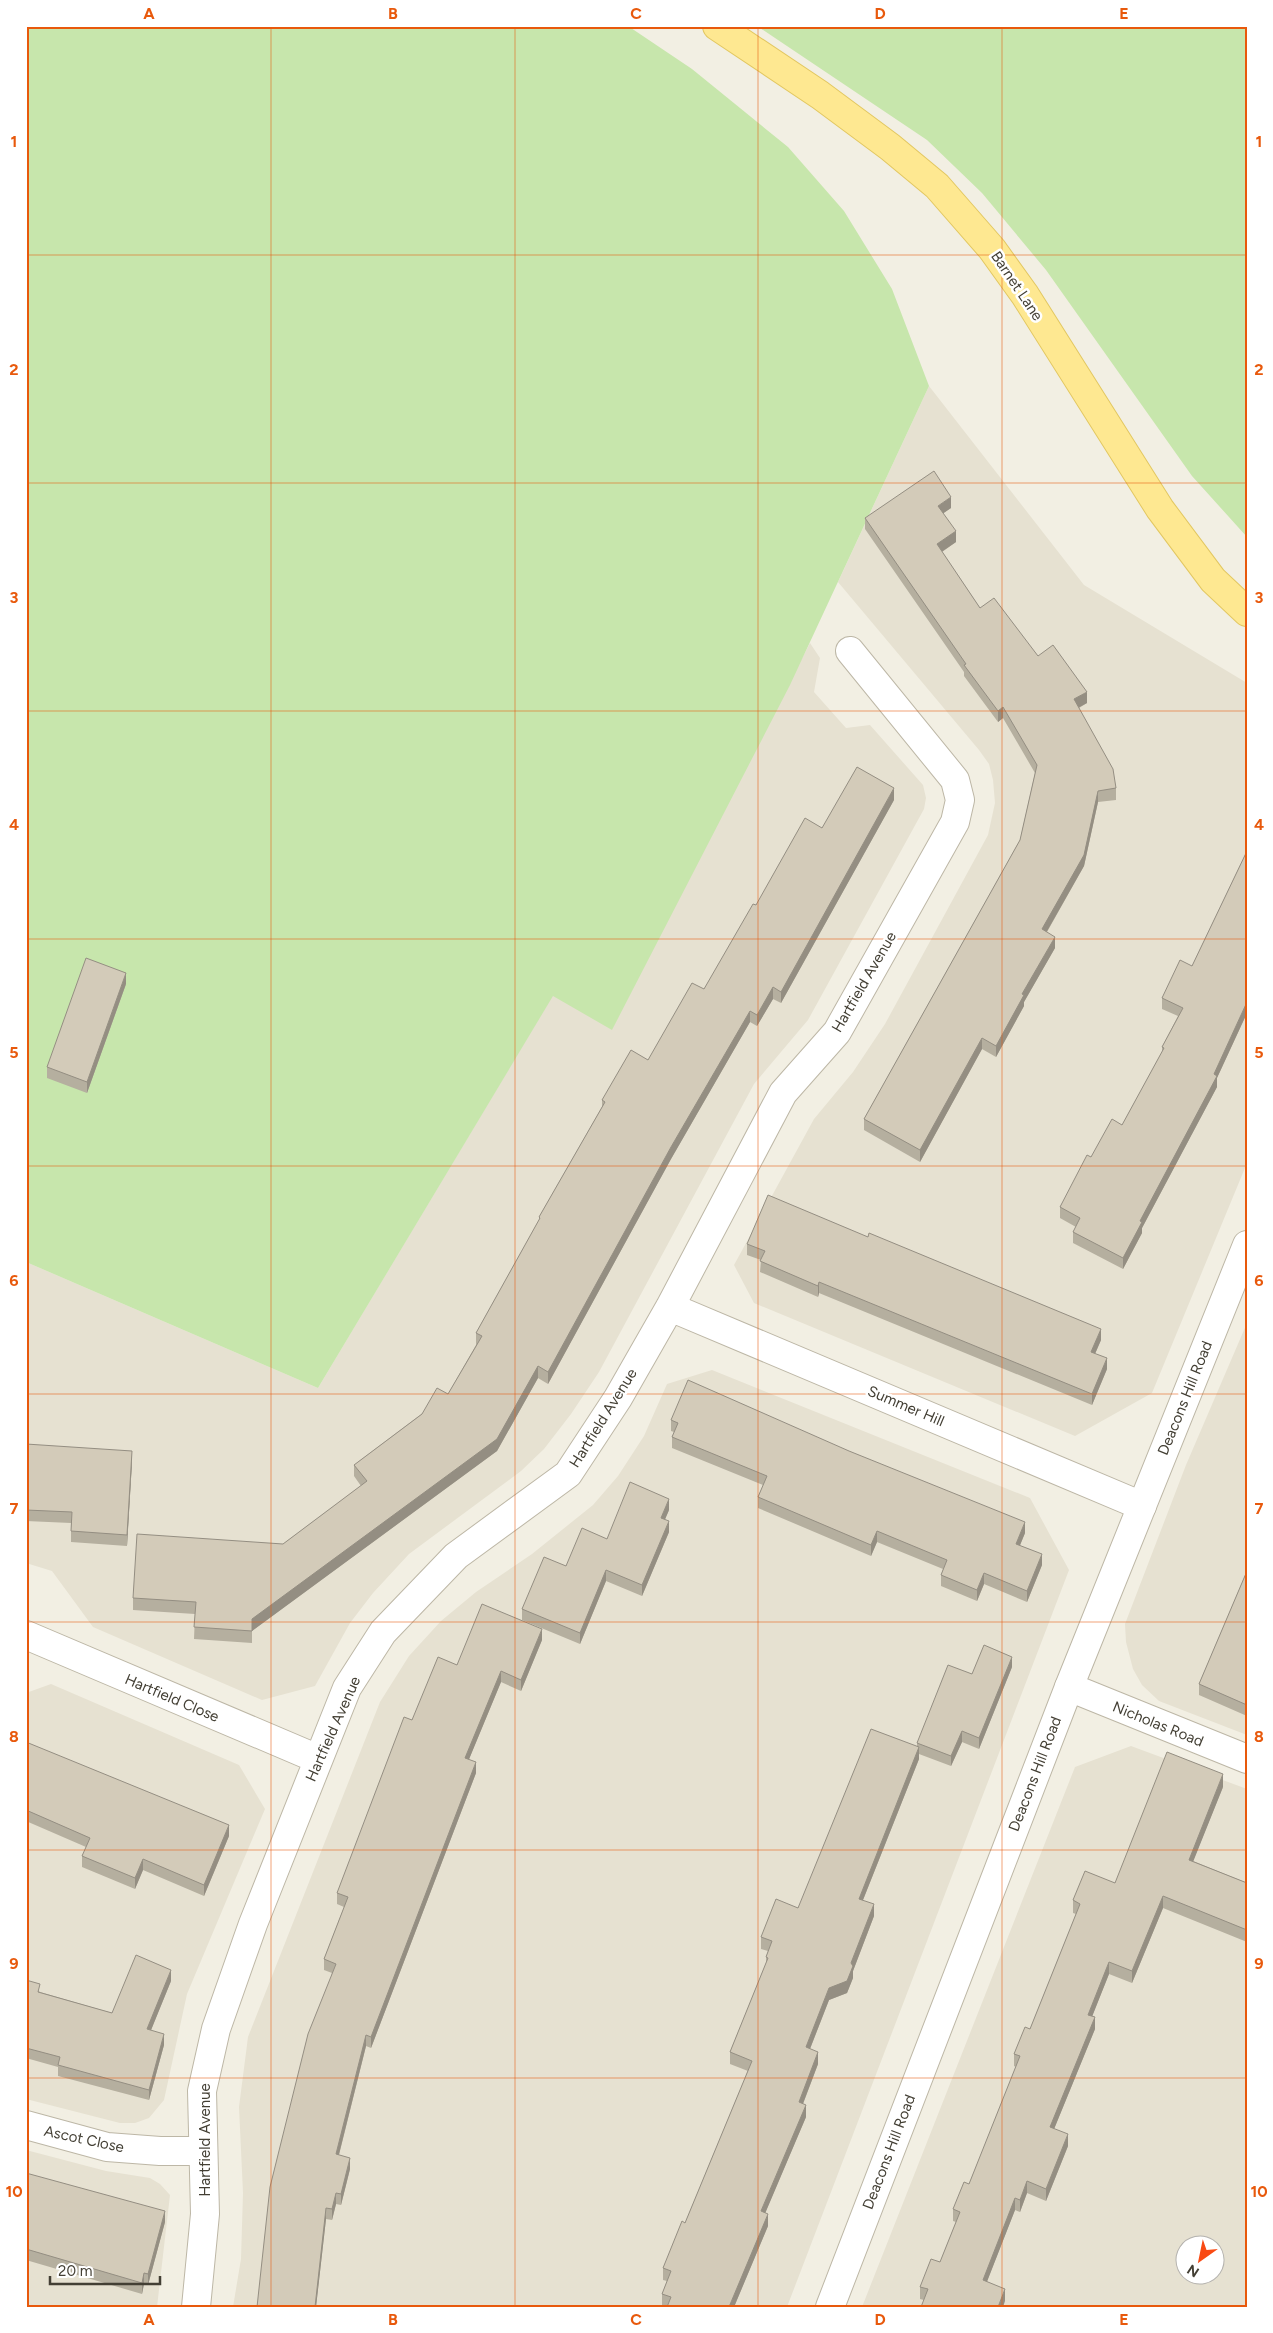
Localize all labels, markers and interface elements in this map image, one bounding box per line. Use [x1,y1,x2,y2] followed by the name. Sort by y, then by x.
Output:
[143,4,155,23] text: A
[388,4,398,23] text: B
[630,4,642,23] text: C
[874,4,886,23] text: D
[1119,4,1129,23] text: E
[11,132,17,151] text: 1
[1256,132,1262,151] text: 1
[987,248,1047,324] street label: Barnet Lane
[9,360,19,379] text: 2
[1254,360,1264,379] text: 2
[10,588,19,607] text: 3
[1255,588,1264,607] text: 3
[9,815,19,834] text: 4
[1254,815,1264,834] text: 4
[828,928,900,1036] street label: Hartfield Avenue
[9,1043,19,1062] text: 5
[1254,1043,1264,1062] text: 5
[9,1271,19,1290] text: 6
[1254,1271,1264,1290] text: 6
[1154,1338,1216,1458] street label: Deacons Hill Road
[565,1365,641,1471] street label: Hartfield Avenue
[865,1382,947,1430] street label: Summer Hill
[10,1499,19,1518] text: 7
[1255,1499,1264,1518] text: 7
[122,1670,222,1726] street label: Hartfield Close
[302,1674,364,1784] street label: Hartfield Avenue
[1110,1698,1206,1750] street label: Nicholas Road
[1005,1714,1065,1834] street label: Deacons Hill Road
[9,1727,19,1746] text: 8
[1254,1727,1264,1746] text: 8
[9,1954,19,1973] text: 9
[1254,1954,1264,1973] text: 9
[196,2083,214,2197] street label: Hartfield Avenue
[859,2092,919,2212] street label: Deacons Hill Road
[42,2122,126,2156] street label: Ascot Close
[5,2182,23,2201] text: 10
[1250,2182,1268,2201] text: 10
[1176,2236,1226,2286] north arrow
[50,2253,160,2285] scale bar
[1184,2260,1202,2281] text: N
[58,2262,92,2280] text: 20 m
[143,2310,155,2329] text: A
[388,2310,398,2329] text: B
[630,2310,642,2329] text: C
[874,2310,886,2329] text: D
[1119,2310,1129,2329] text: E

